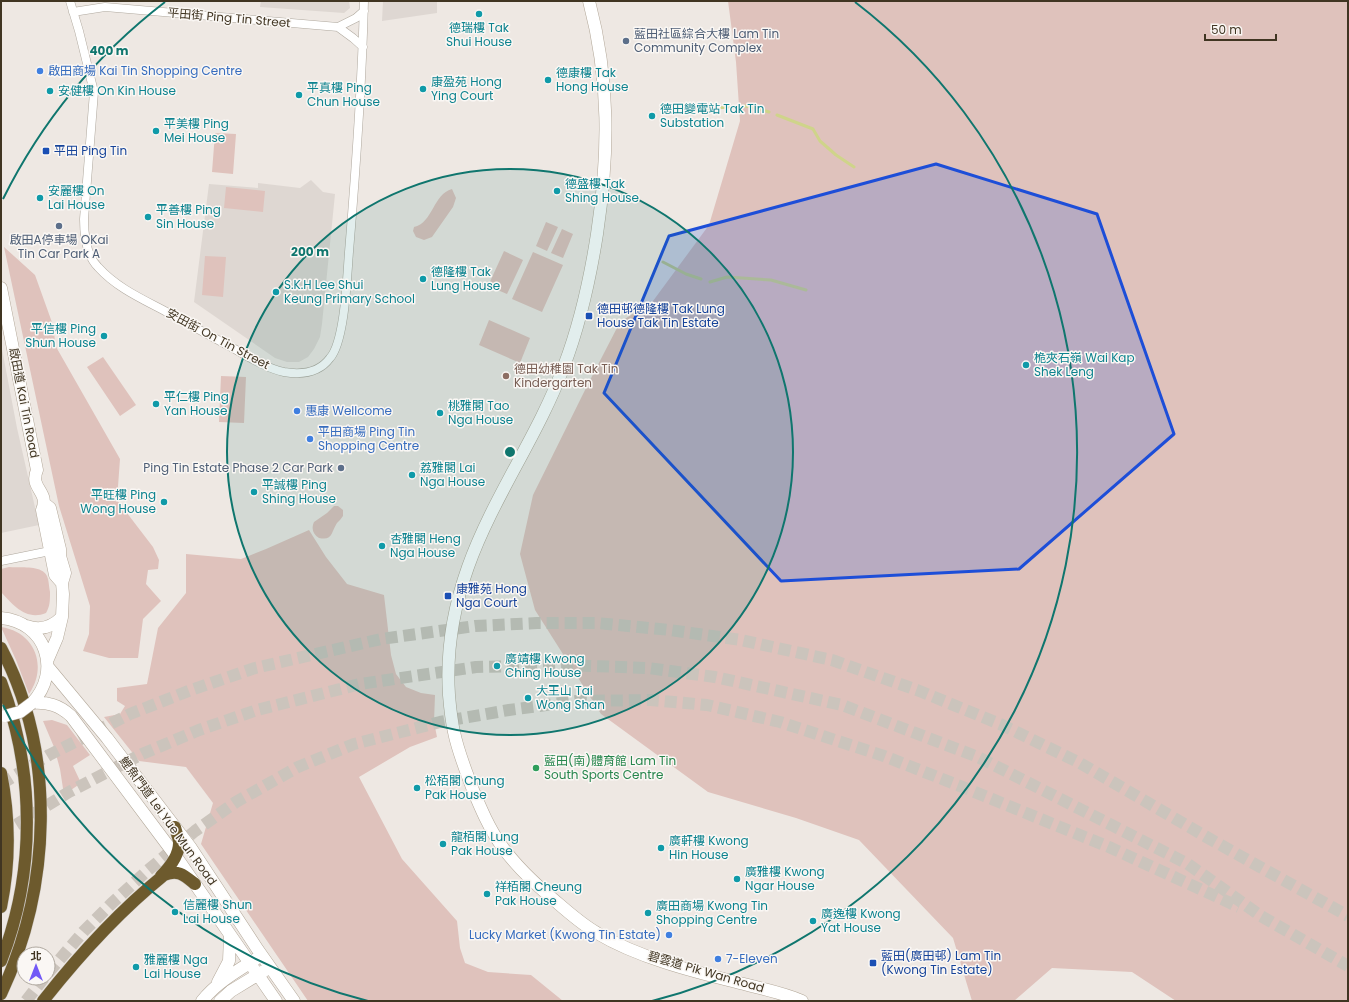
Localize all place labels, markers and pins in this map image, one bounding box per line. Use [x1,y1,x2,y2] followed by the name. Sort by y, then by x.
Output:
[474,9,484,19] marker: 德瑞樓 Tak Shui House
[446,19,512,50] place label: 德瑞樓 Tak Shui House
[634,25,779,56] place label: 藍田社區綜合大樓 Lam Tin Community Complex
[621,36,631,46] marker: 藍田社區綜合大樓 Lam Tin Community Complex
[48,62,242,79] place label: 啟田商場 Kai Tin Shopping Centre
[556,64,628,95] place label: 德康樓 Tak Hong House
[35,66,45,76] marker: 啟田商場 Kai Tin Shopping Centre
[431,73,502,104] place label: 康盈苑 Hong Ying Court
[543,75,553,85] marker: 德康樓 Tak Hong House
[307,79,380,110] place label: 平真樓 Ping Chun House
[58,82,176,99] place label: 安健樓 On Kin House
[418,84,428,94] marker: 康盈苑 Hong Ying Court
[45,86,55,96] marker: 安健樓 On Kin House
[294,90,304,100] marker: 平真樓 Ping Chun House
[660,100,764,131] place label: 德田變電站 Tak Tin Substation
[647,111,657,121] marker: 德田變電站 Tak Tin Substation
[164,115,229,146] place label: 平美樓 Ping Mei House
[151,126,161,136] marker: 平美樓 Ping Mei House
[54,142,127,159] place label: 平田 Ping Tin
[41,146,51,156] marker: 平田 Ping Tin
[565,175,639,206] place label: 德盛樓 Tak Shing House
[48,182,105,213] place label: 安麗樓 On Lai House
[552,186,562,196] marker: 德盛樓 Tak Shing House
[35,193,45,203] marker: 安麗樓 On Lai House
[156,201,221,232] place label: 平善樓 Ping Sin House
[143,212,153,222] marker: 平善樓 Ping Sin House
[54,221,64,231] marker: 啟田A停車場 OKai Tin Car Park A
[10,231,109,262] place label: 啟田A停車場 OKai Tin Car Park A
[431,263,500,294] place label: 德隆樓 Tak Lung House
[418,274,428,284] marker: 德隆樓 Tak Lung House
[284,276,415,307] place label: S.K.H Lee Shui Keung Primary School
[271,287,281,297] marker: S.K.H Lee Shui Keung Primary School
[597,300,725,331] place label: 德田邨德隆樓 Tak Lung House Tak Tin Estate
[584,311,594,321] marker: 德田邨德隆樓 Tak Lung House Tak Tin Estate
[25,320,96,351] place label: 平信樓 Ping Shun House
[99,331,109,341] marker: 平信樓 Ping Shun House
[1034,349,1135,380] place label: 桅夾石嶺 Wai Kap Shek Leng
[514,360,618,391] place label: 德田幼稚園 Tak Tin Kindergarten
[1021,360,1031,370] marker: 桅夾石嶺 Wai Kap Shek Leng
[501,371,511,381] marker: 德田幼稚園 Tak Tin Kindergarten
[164,388,229,419] place label: 平仁樓 Ping Yan House
[448,397,513,428] place label: 桃雅閣 Tao Nga House
[151,399,161,409] marker: 平仁樓 Ping Yan House
[305,402,392,419] place label: 惠康 Wellcome
[292,406,302,416] marker: 惠康 Wellcome
[435,408,445,418] marker: 桃雅閣 Tao Nga House
[318,423,419,454] place label: 平田商場 Ping Tin Shopping Centre
[305,434,315,444] marker: 平田商場 Ping Tin Shopping Centre
[503,445,517,459] centre of rings
[143,459,334,476] place label: Ping Tin Estate Phase 2 Car Park
[420,459,485,490] place label: 荔雅閣 Lai Nga House
[336,463,346,473] marker: Ping Tin Estate Phase 2 Car Park
[407,470,417,480] marker: 荔雅閣 Lai Nga House
[262,476,336,507] place label: 平誠樓 Ping Shing House
[80,486,156,517] place label: 平旺樓 Ping Wong House
[249,487,259,497] marker: 平誠樓 Ping Shing House
[159,497,169,507] marker: 平旺樓 Ping Wong House
[390,530,461,561] place label: 杏雅閣 Heng Nga House
[377,541,387,551] marker: 杏雅閣 Heng Nga House
[456,580,527,611] place label: 康雅苑 Hong Nga Court
[443,591,453,601] marker: 康雅苑 Hong Nga Court
[505,650,585,681] place label: 廣靖樓 Kwong Ching House
[492,661,502,671] marker: 廣靖樓 Kwong Ching House
[536,682,605,713] place label: 大王山 Tai Wong Shan
[523,693,533,703] marker: 大王山 Tai Wong Shan
[544,752,676,783] place label: 藍田(南)體育館 Lam Tin South Sports Centre
[531,763,541,773] marker: 藍田(南)體育館 Lam Tin South Sports Centre
[425,772,505,803] place label: 松栢閣 Chung Pak House
[412,783,422,793] marker: 松栢閣 Chung Pak House
[451,828,519,859] place label: 龍栢閣 Lung Pak House
[669,832,749,863] place label: 廣軒樓 Kwong Hin House
[438,839,448,849] marker: 龍栢閣 Lung Pak House
[656,843,666,853] marker: 廣軒樓 Kwong Hin House
[745,863,825,894] place label: 廣雅樓 Kwong Ngar House
[732,874,742,884] marker: 廣雅樓 Kwong Ngar House
[495,878,582,909] place label: 祥栢閣 Cheung Pak House
[482,889,492,899] marker: 祥栢閣 Cheung Pak House
[183,896,252,927] place label: 信麗樓 Shun Lai House
[656,897,768,928] place label: 廣田商場 Kwong Tin Shopping Centre
[821,905,901,936] place label: 廣逸樓 Kwong Yat House
[170,907,180,917] marker: 信麗樓 Shun Lai House
[643,908,653,918] marker: 廣田商場 Kwong Tin Shopping Centre
[808,916,818,926] marker: 廣逸樓 Kwong Yat House
[469,926,661,943] place label: Lucky Market (Kwong Tin Estate)
[664,930,674,940] marker: Lucky Market (Kwong Tin Estate)
[881,947,1001,978] place label: 藍田(廣田邨) Lam Tin (Kwong Tin Estate)
[726,950,778,967] place label: 7-Eleven
[144,951,208,982] place label: 雅麗樓 Nga Lai House
[713,954,723,964] marker: 7-Eleven
[868,958,878,968] marker: 藍田(廣田邨) Lam Tin (Kwong Tin Estate)
[131,962,141,972] marker: 雅麗樓 Nga Lai House

